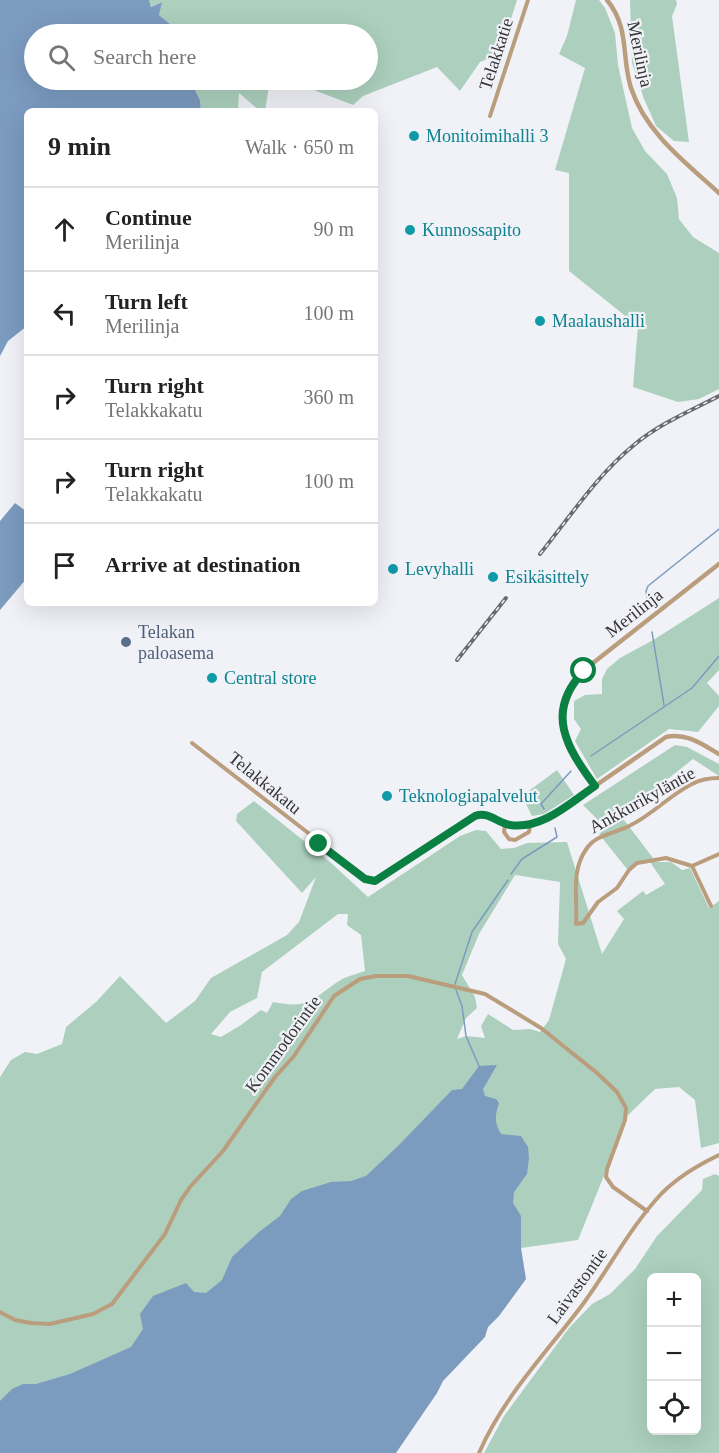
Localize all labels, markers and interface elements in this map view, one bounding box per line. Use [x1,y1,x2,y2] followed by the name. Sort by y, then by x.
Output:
[475,15,517,93] street label: Telakkatie
[623,19,657,89] street label: Merilinja
[24,24,378,90] search box
[45,41,78,74] icon: search
[93,44,196,69] text: Search here
[426,126,549,146] place label: Monitoimihalli 3
[407,129,421,143] marker: Monitoimihalli 3
[48,132,111,161] text: 9 min
[245,136,354,158] text: Walk · 650 m
[105,205,192,230] text: Continue
[48,213,81,246] icon: ahead
[313,218,354,240] text: 90 m
[422,220,521,240] place label: Kunnossapito
[403,223,417,237] marker: Kunnossapito
[105,231,179,253] text: Merilinja
[105,289,188,314] text: Turn left
[48,297,81,330] icon: left
[303,302,354,324] text: 100 m
[552,311,645,331] place label: Maalaushalli
[533,314,547,328] marker: Maalaushalli
[105,315,179,337] text: Merilinja
[105,373,204,398] text: Turn right
[48,381,81,414] icon: right
[303,386,354,408] text: 360 m
[105,399,202,421] text: Telakkakatu
[105,457,204,482] text: Turn right
[48,465,81,498] icon: right
[303,470,354,492] text: 100 m
[105,483,202,505] text: Telakkakatu
[48,549,81,582] icon: arrive
[105,552,301,577] text: Arrive at destination
[405,559,474,579] place label: Levyhalli
[386,562,400,576] marker: Levyhalli
[505,567,589,587] place label: Esikäsittely
[486,570,500,584] marker: Esikäsittely
[601,584,667,641] street label: Merilinja
[138,622,214,663] place label: Telakan paloasema
[119,635,133,649] marker: Telakan paloasema
[570,657,596,683] route start
[224,668,316,688] place label: Central store
[205,671,219,685] marker: Central store
[225,748,305,818] street label: Telakkakatu
[586,763,698,837] street label: Ankkurikyläntie
[399,786,538,806] place label: Teknologiapalvelut
[380,789,394,803] marker: Teknologiapalvelut
[305,830,331,856] route end
[241,992,325,1096] street label: Kommodorintie
[543,1244,611,1328] street label: Laivastontie
[647,1273,701,1435] map controls
[647,1273,701,1327] button: +
[647,1327,701,1381] button: −
[647,1381,701,1435] button: locate

